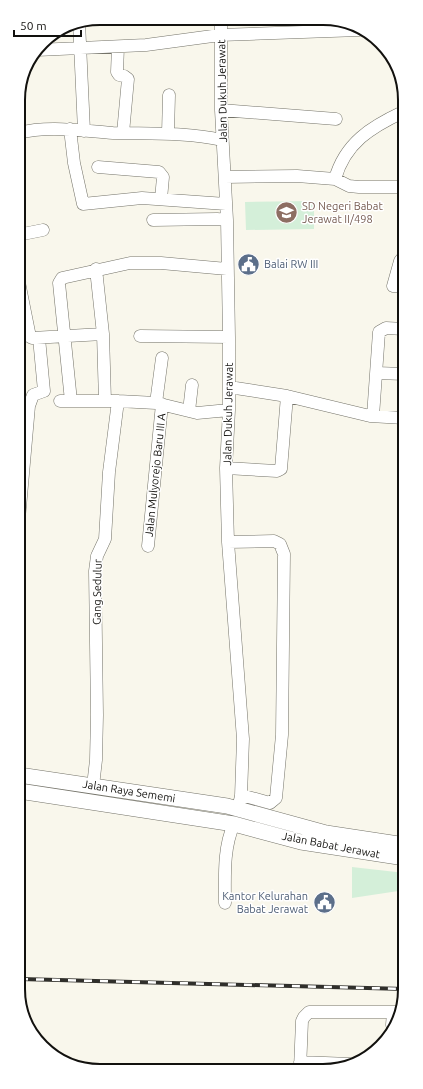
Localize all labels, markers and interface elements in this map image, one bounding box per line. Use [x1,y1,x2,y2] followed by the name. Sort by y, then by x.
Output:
[14,12,81,38] scale bar
[20,19,47,32] text: 50 m
[215,39,229,143] street label: Jalan Dukuh Jerawat
[274,199,300,225] school or university icon: SD Negeri Babat Jerawat II/498
[302,200,383,225] place label: SD Negeri Babat Jerawat II/498
[236,251,262,277] public building icon: Balai RW III
[264,258,318,270] place label: Balai RW III
[221,362,235,466] street label: Jalan Dukuh Jerawat
[143,412,168,538] street label: Jalan Mulyorejo Baru III A
[90,558,104,625] street label: Gang Sedulur
[82,778,176,804] street label: Jalan Raya Sememi
[281,830,382,861] street label: Jalan Babat Jerawat
[311,889,337,915] public building icon: Kantor Kelurahan Babat Jerawat
[222,890,309,915] place label: Kantor Kelurahan Babat Jerawat

